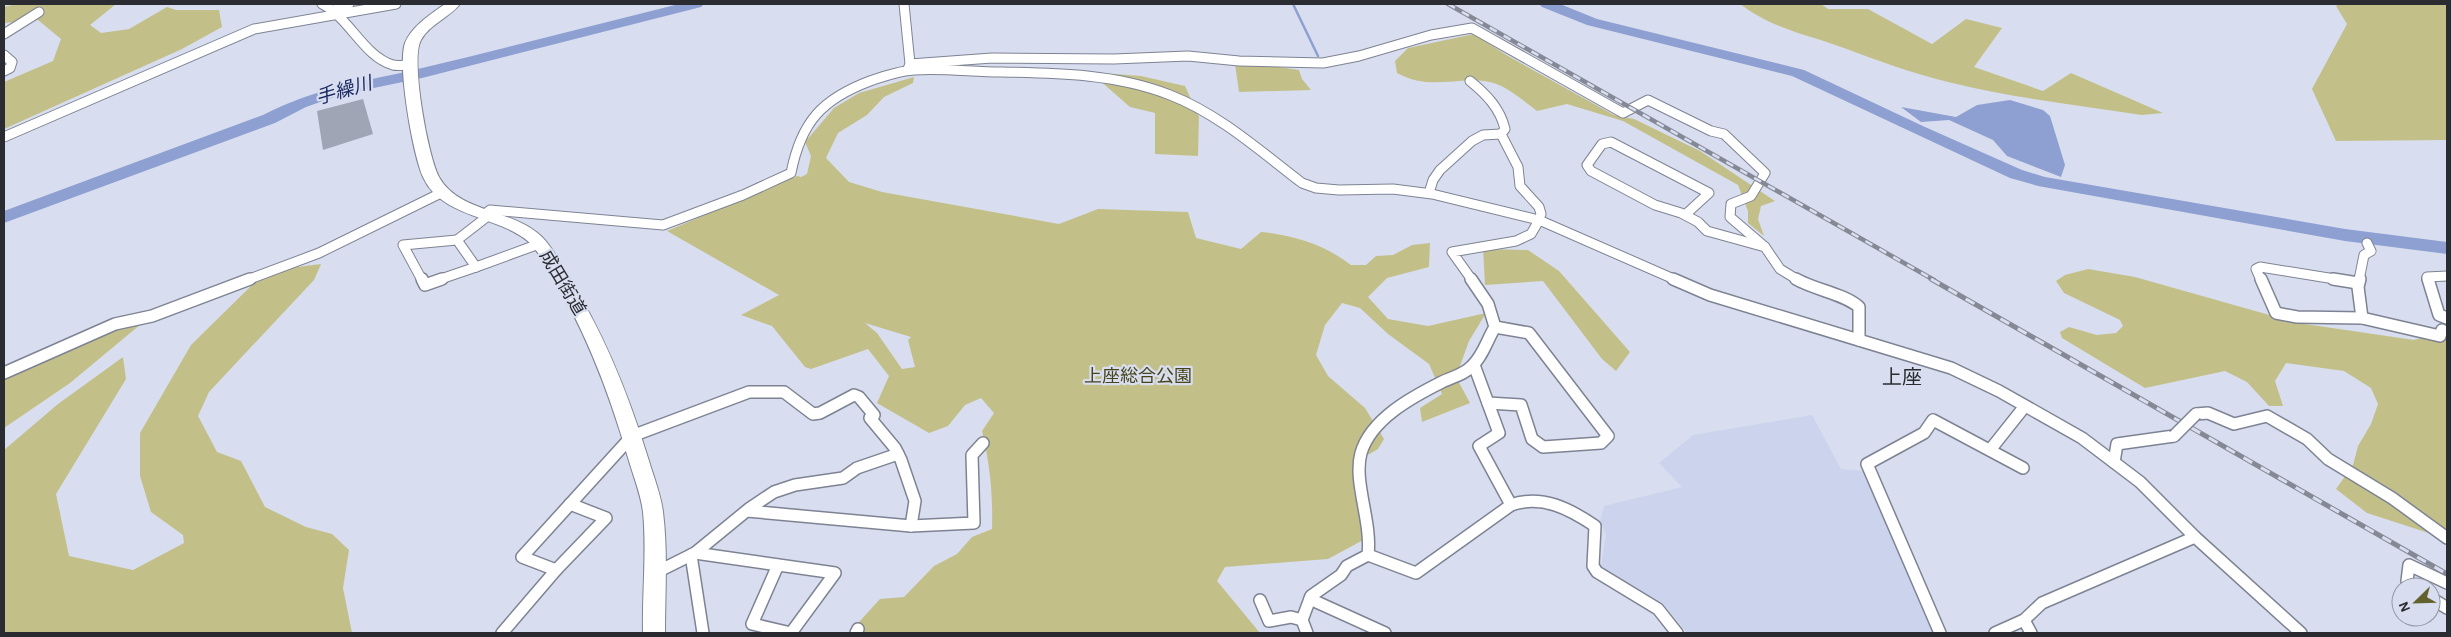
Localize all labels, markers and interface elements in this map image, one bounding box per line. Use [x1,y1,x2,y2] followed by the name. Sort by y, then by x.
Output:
[314,73,376,108] water label: 手繰川
[536,246,590,318] street label: 成田街道
[1084,366,1192,386] park label: 上座総合公園
[1882,366,1922,388] district label: 上座
[2391,577,2441,627] north arrow
[2397,599,2413,614] text: N

